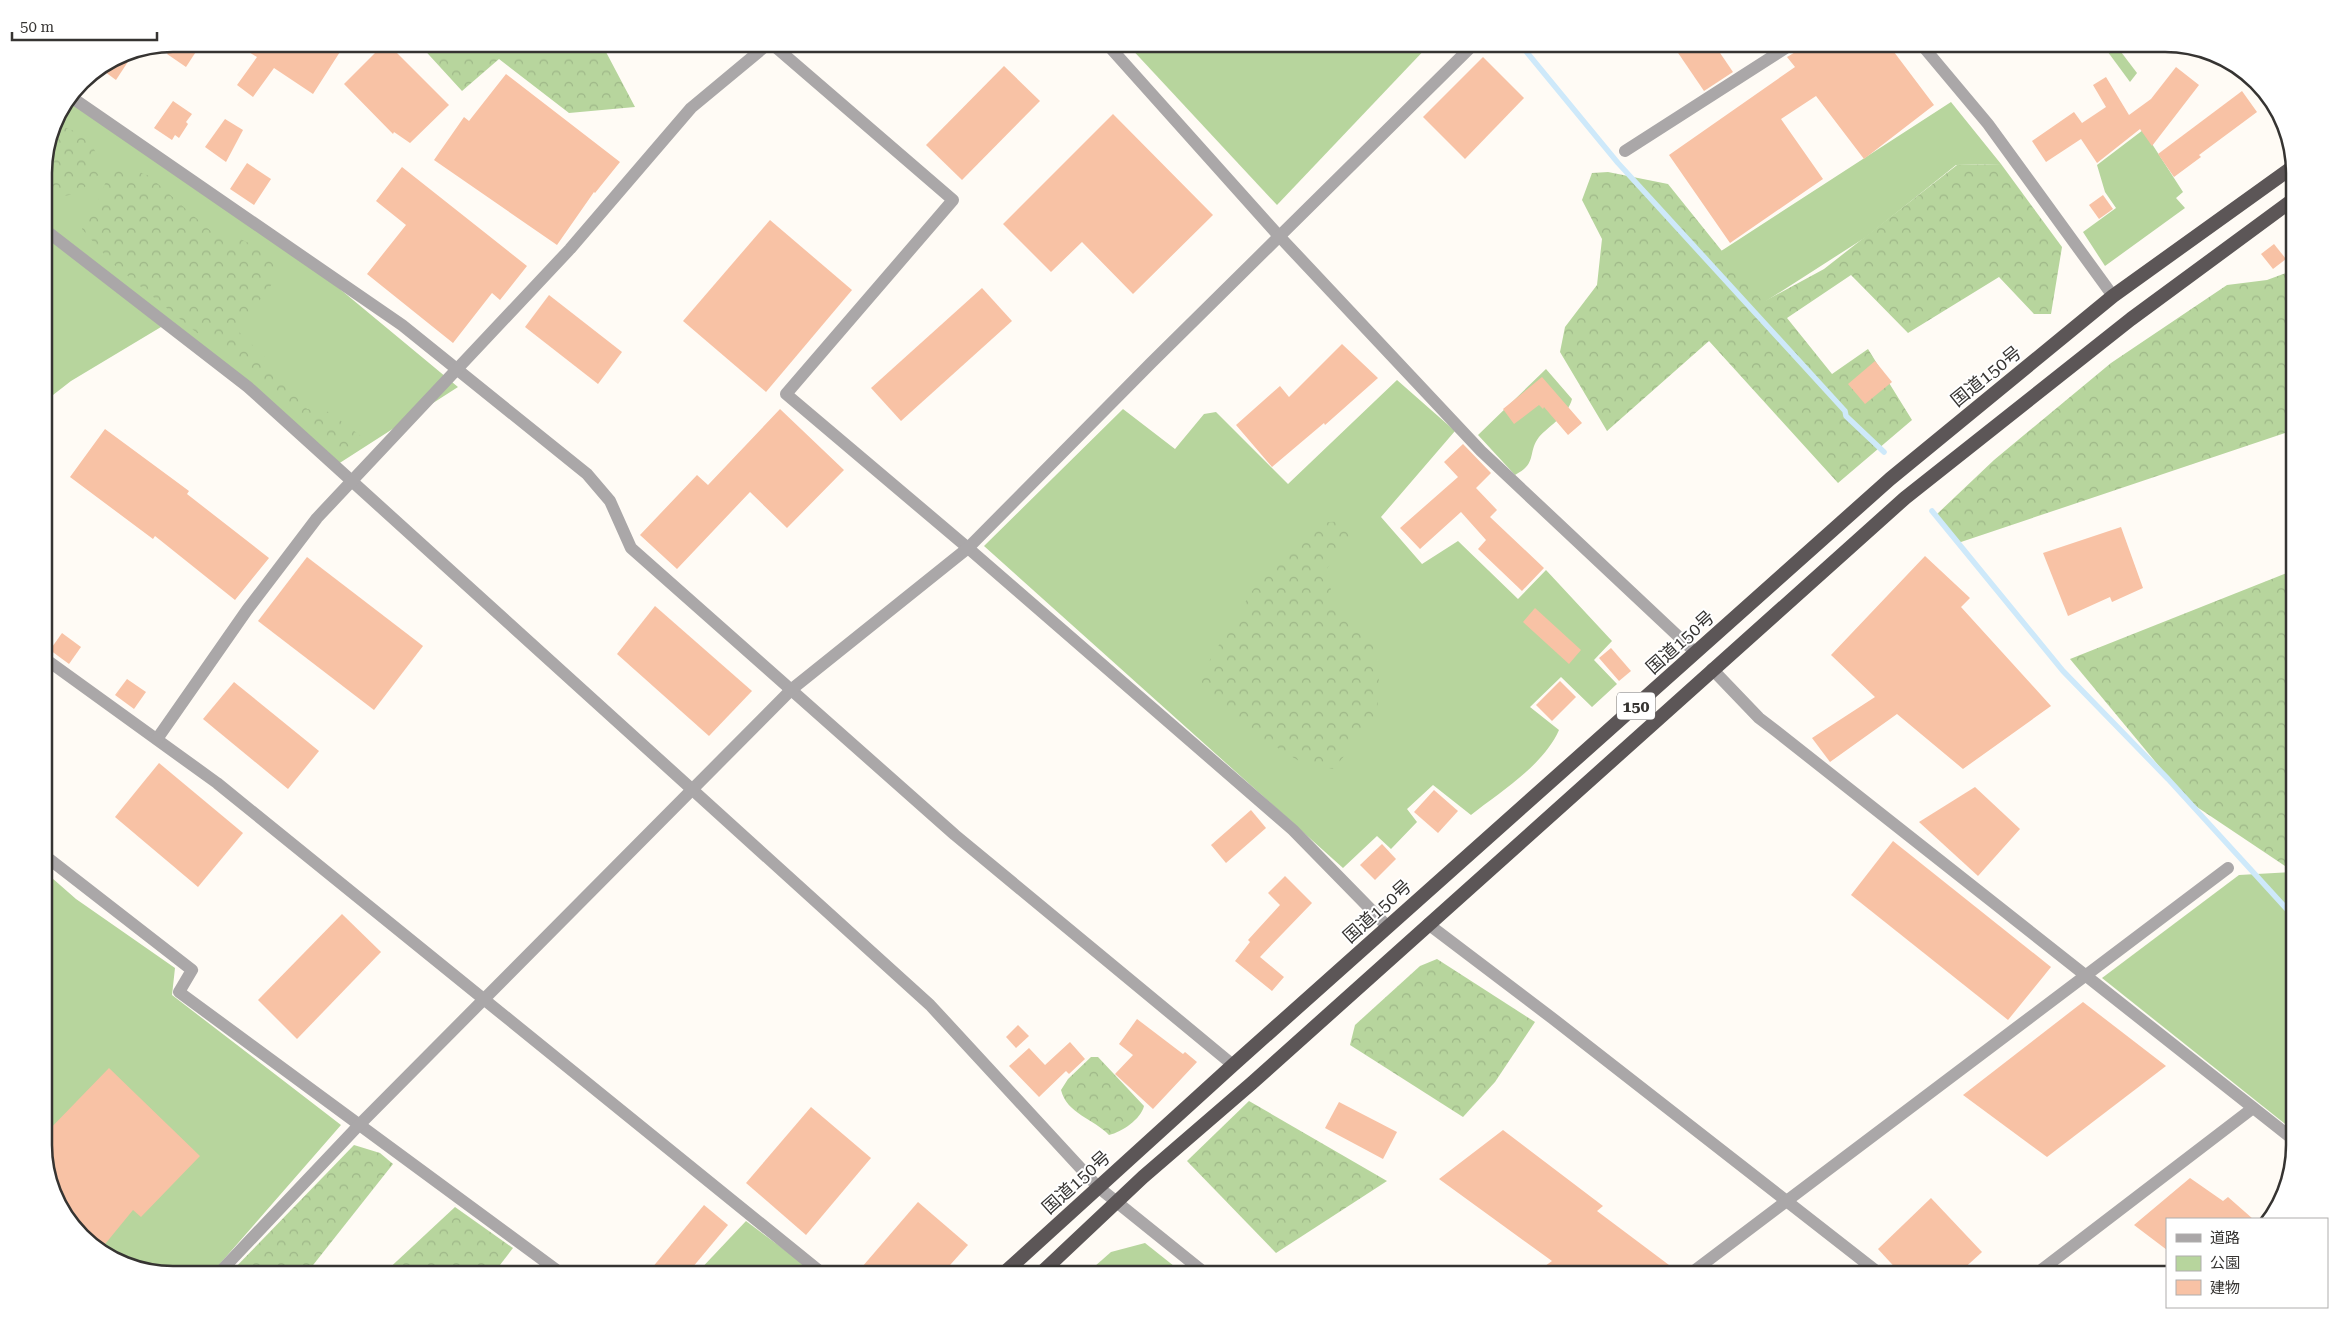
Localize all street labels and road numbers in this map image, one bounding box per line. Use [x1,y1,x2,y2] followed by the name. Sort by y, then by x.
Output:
[1947,341,2025,411] street label: 国道150号
[1642,606,1718,678] street label: 国道150号
[1617,692,1655,719] road number: 150
[1339,875,1415,947] street label: 国道150号
[1038,1146,1114,1218] street label: 国道150号

